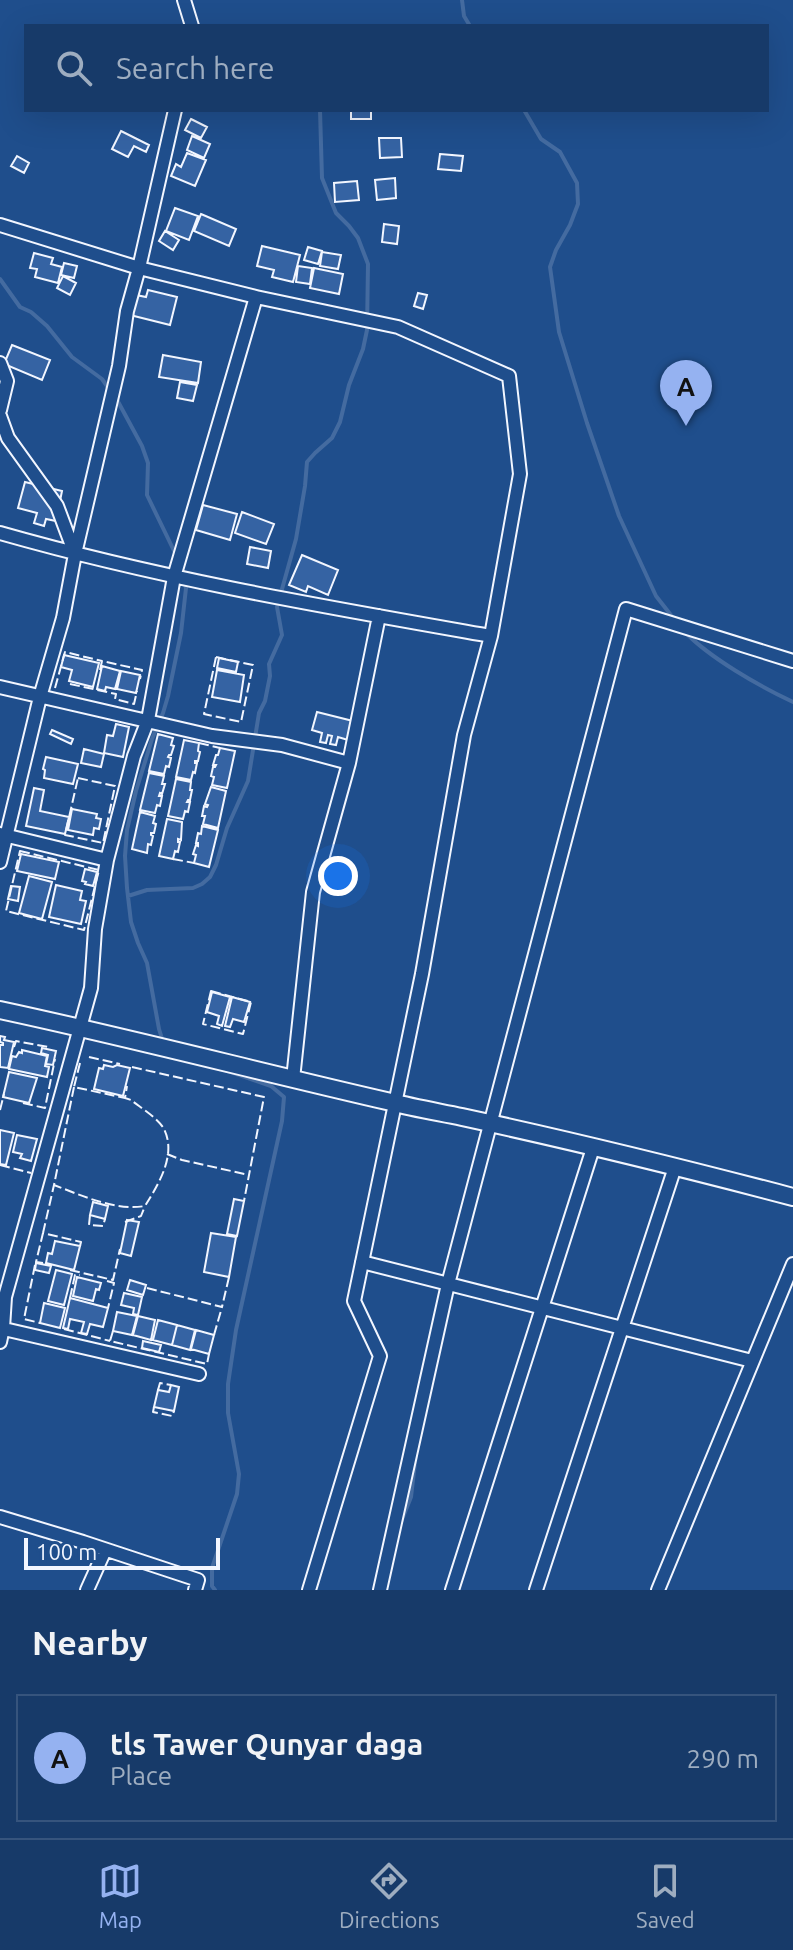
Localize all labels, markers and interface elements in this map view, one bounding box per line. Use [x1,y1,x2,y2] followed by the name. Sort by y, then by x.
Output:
[24,24,769,112] search box
[52,46,96,90] icon: search
[116,51,275,85] text: Search here
[660,360,712,426] pin: A
[318,856,358,896] your location
[24,1534,220,1570] scale bar
[36,1539,97,1564] text: 100 m
[32,1623,147,1661] text: Nearby
[110,1727,423,1761] text: tls Tawer Qunyar daga
[51,1744,69,1773] text: A
[687,1744,759,1773] text: 290 m
[110,1761,172,1790] text: Place
[98,1859,142,1932] tab: Map
[339,1859,439,1932] tab: Directions
[636,1859,695,1932] tab: Saved

